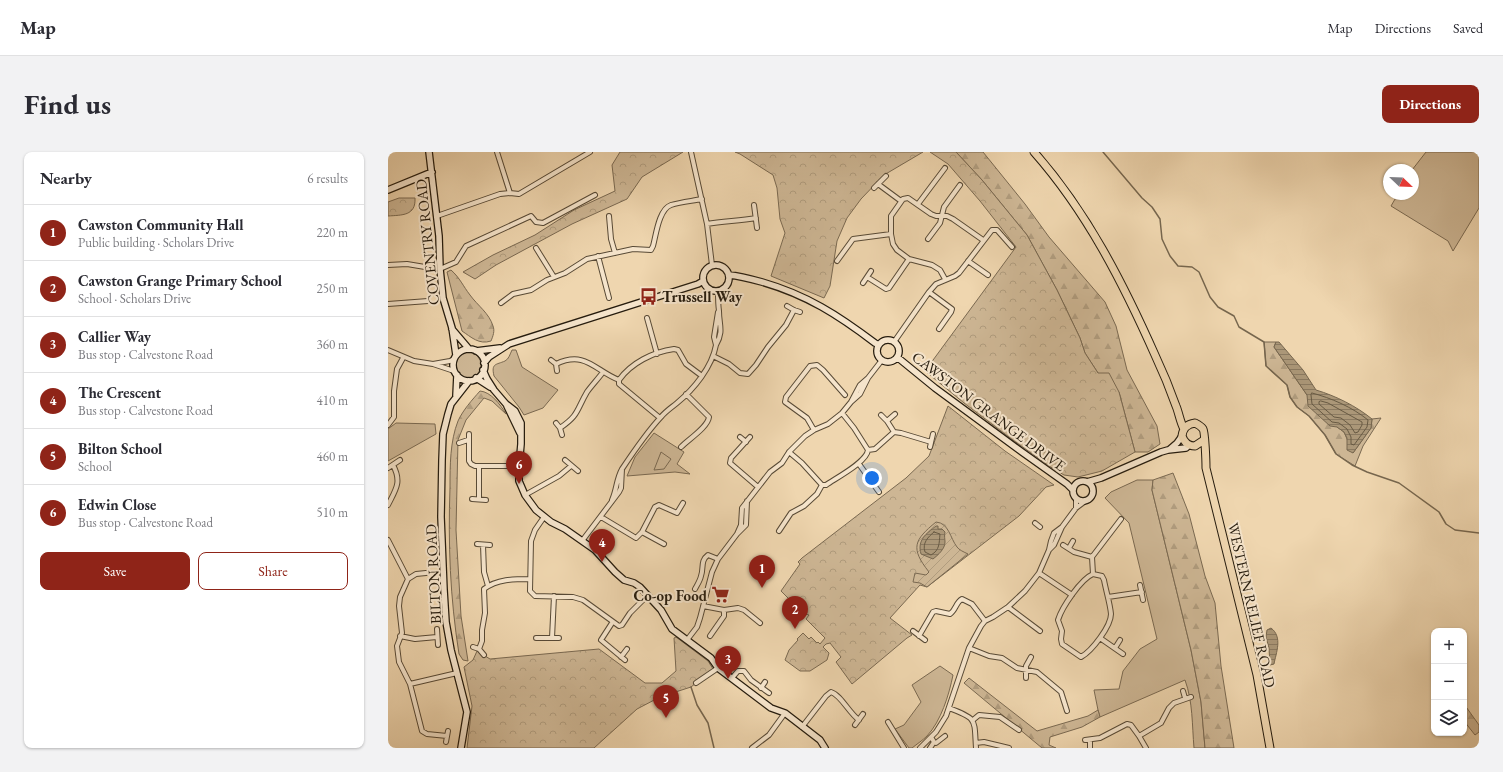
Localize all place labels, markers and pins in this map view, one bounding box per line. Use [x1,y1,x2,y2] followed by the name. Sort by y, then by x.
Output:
[639,286,659,306] bus stop icon: Trussell Way
[662,287,743,306] place label: Trussell Way
[506,451,532,484] pin: 6
[589,529,615,562] pin: 4
[749,555,775,588] pin: 1
[710,585,730,605] supermarket icon: Co-op Food
[634,586,708,605] place label: Co-op Food
[782,596,808,629] pin: 2
[715,646,741,679] pin: 3
[653,685,679,718] pin: 5

